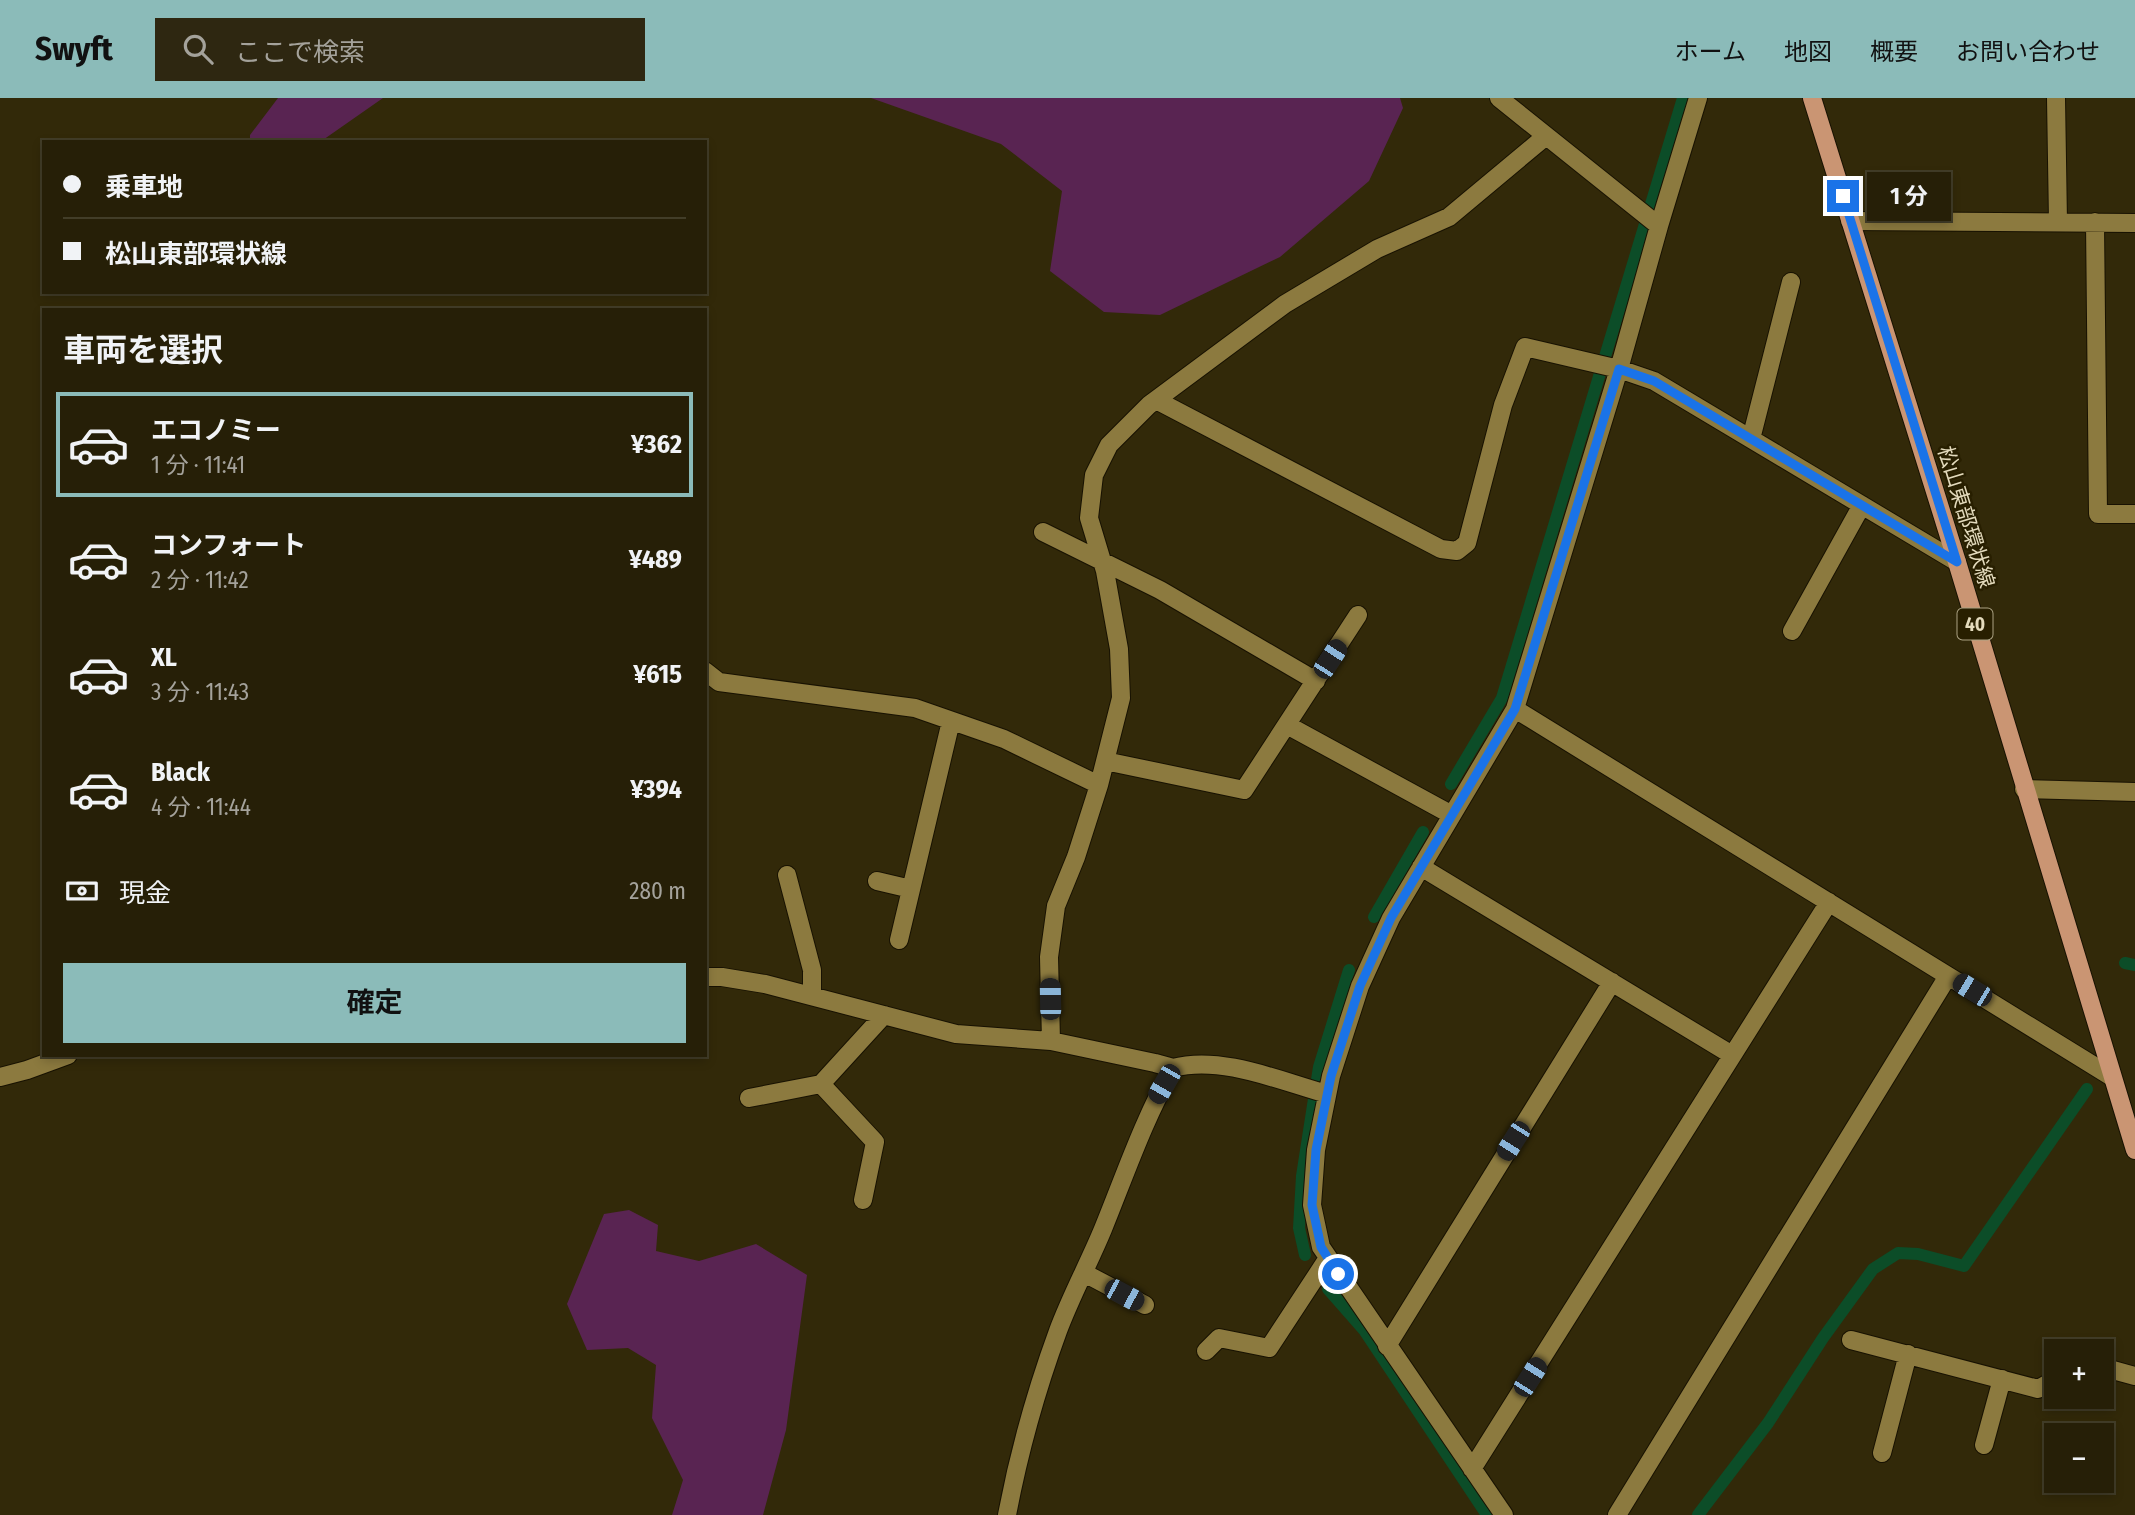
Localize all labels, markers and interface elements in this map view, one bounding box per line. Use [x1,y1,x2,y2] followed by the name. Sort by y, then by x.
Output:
[155,18,645,81] search box
[35,29,113,69] text: Swyft
[179,30,217,68] icon: search
[235,37,365,68] text: ここで検索
[1675,38,1746,66] text: ホーム
[1784,38,1832,66] text: 地図
[1870,38,1918,66] text: 概要
[1956,38,2100,66] text: お問い合わせ
[105,172,183,203] text: 乗車地
[1868,172,1952,220] callout: 1 分
[1827,180,1859,212] route end
[1890,182,1928,210] text: 1 分
[105,239,287,270] text: 松山東部環状線
[63,331,223,369] text: 車両を選択
[67,413,130,476] icon: car
[151,415,281,446] text: エコノミー
[631,429,682,460] text: ¥362
[1932,443,2000,591] street label: 松山東部環状線
[151,451,245,479] text: 1 分 · 11:41
[67,528,130,591] icon: car
[151,530,306,561] text: コンフォート
[629,544,682,575] text: ¥489
[151,566,249,594] text: 2 分 · 11:42
[1958,608,1993,639] road number: 40
[1310,636,1351,682] car
[151,642,177,673] text: XL
[67,643,130,706] icon: car
[633,659,682,690] text: ¥615
[151,678,249,706] text: 3 分 · 11:43
[151,757,210,788] text: Black
[67,758,130,821] icon: car
[630,774,682,805] text: ¥394
[151,793,251,821] text: 4 分 · 11:44
[63,872,101,910] icon: cash
[629,877,686,905] text: 280 m
[119,878,171,909] text: 現金
[63,963,686,1043] button: 確定
[1949,970,1996,1010] car
[1040,978,1061,1020] car
[1145,1061,1184,1107] car
[1493,1118,1534,1164] car
[1322,1258,1354,1290] route start
[1101,1276,1148,1314] car
[2044,1339,2114,1493] map controls
[2044,1339,2114,1409] button: +
[1510,1354,1551,1400] car
[2044,1423,2114,1493] button: −

